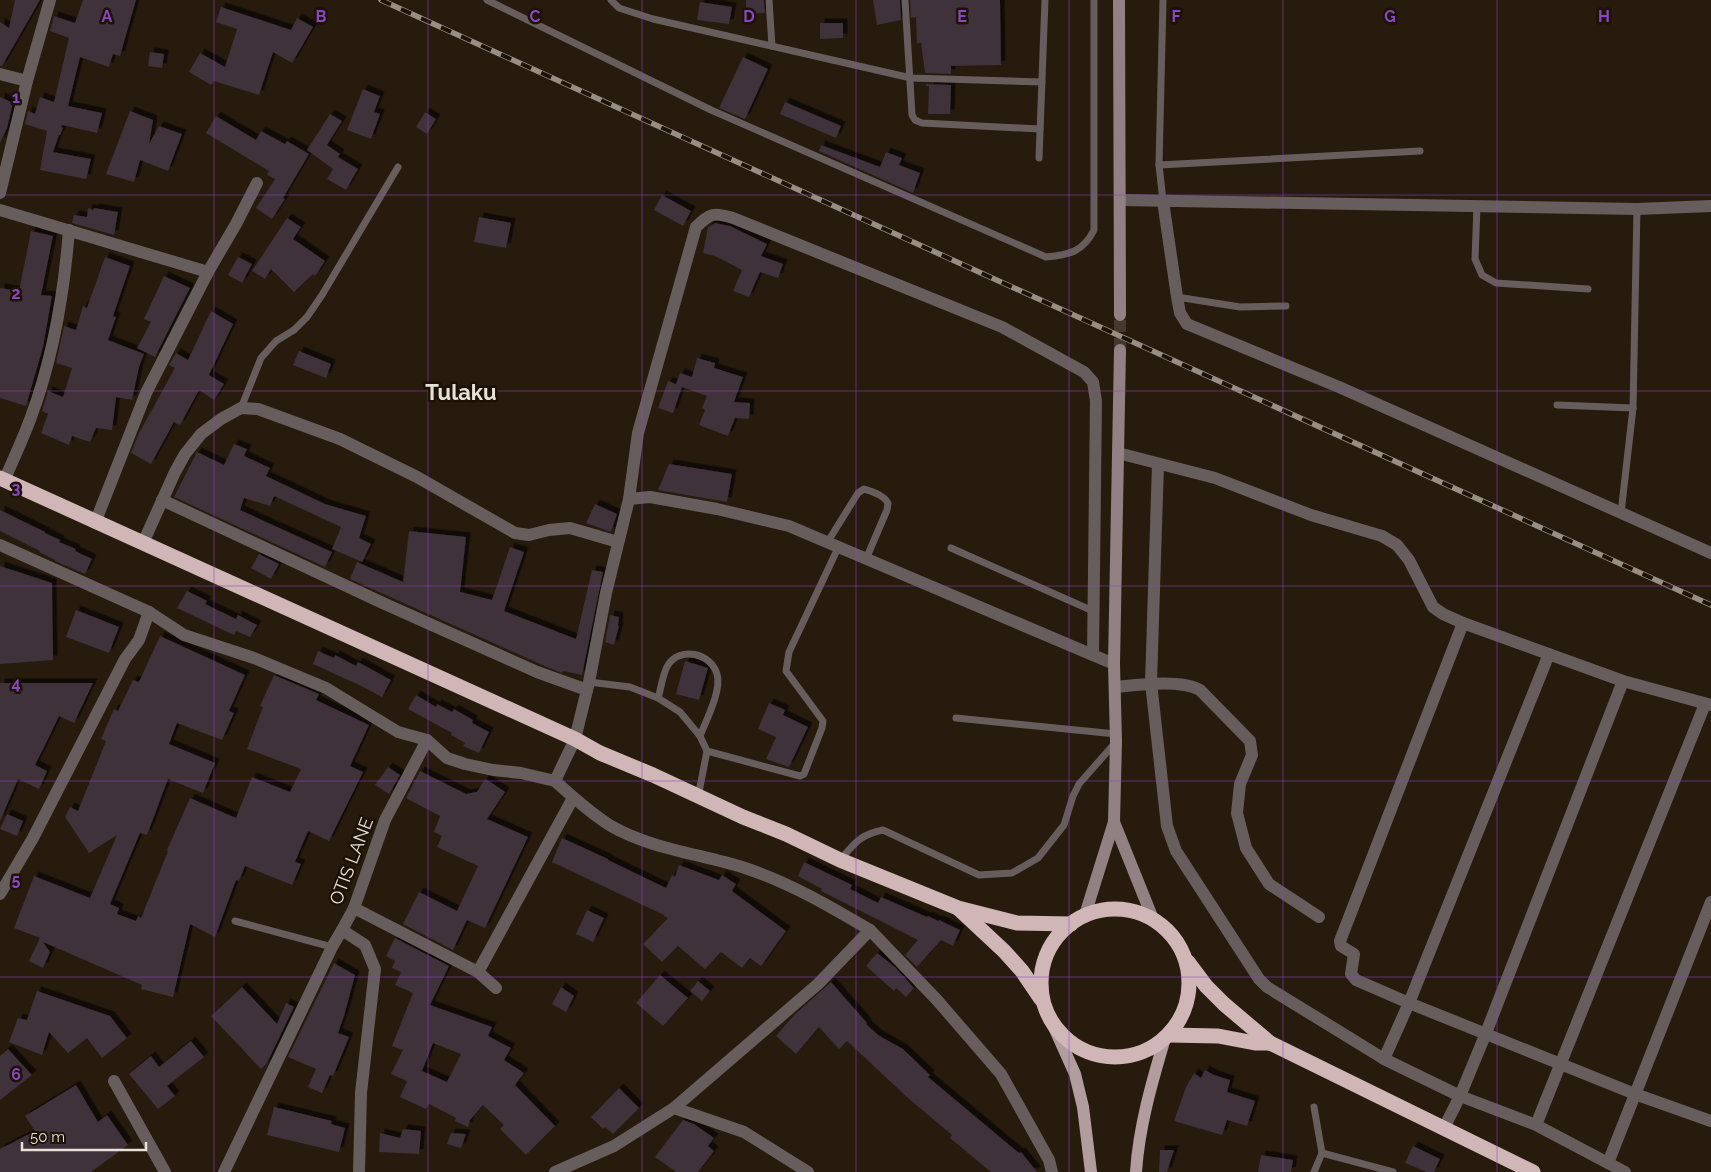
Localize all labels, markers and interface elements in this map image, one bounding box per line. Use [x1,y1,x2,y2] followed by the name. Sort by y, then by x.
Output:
[102,7,113,26] text: A
[316,7,327,26] text: B
[530,7,541,26] text: C
[743,7,755,26] text: D
[957,7,967,26] text: E
[1171,7,1181,26] text: F
[1384,7,1396,26] text: G
[1598,7,1610,26] text: H
[12,88,20,107] text: 1
[11,284,21,303] text: 2
[425,379,497,405] district label: Tulaku
[12,479,21,498] text: 3
[11,674,21,693] text: 4
[325,814,377,907] street label: OTIS LANE
[12,870,21,889] text: 5
[11,1065,21,1084] text: 6
[22,1120,146,1152] scale bar
[30,1128,65,1146] text: 50 m

